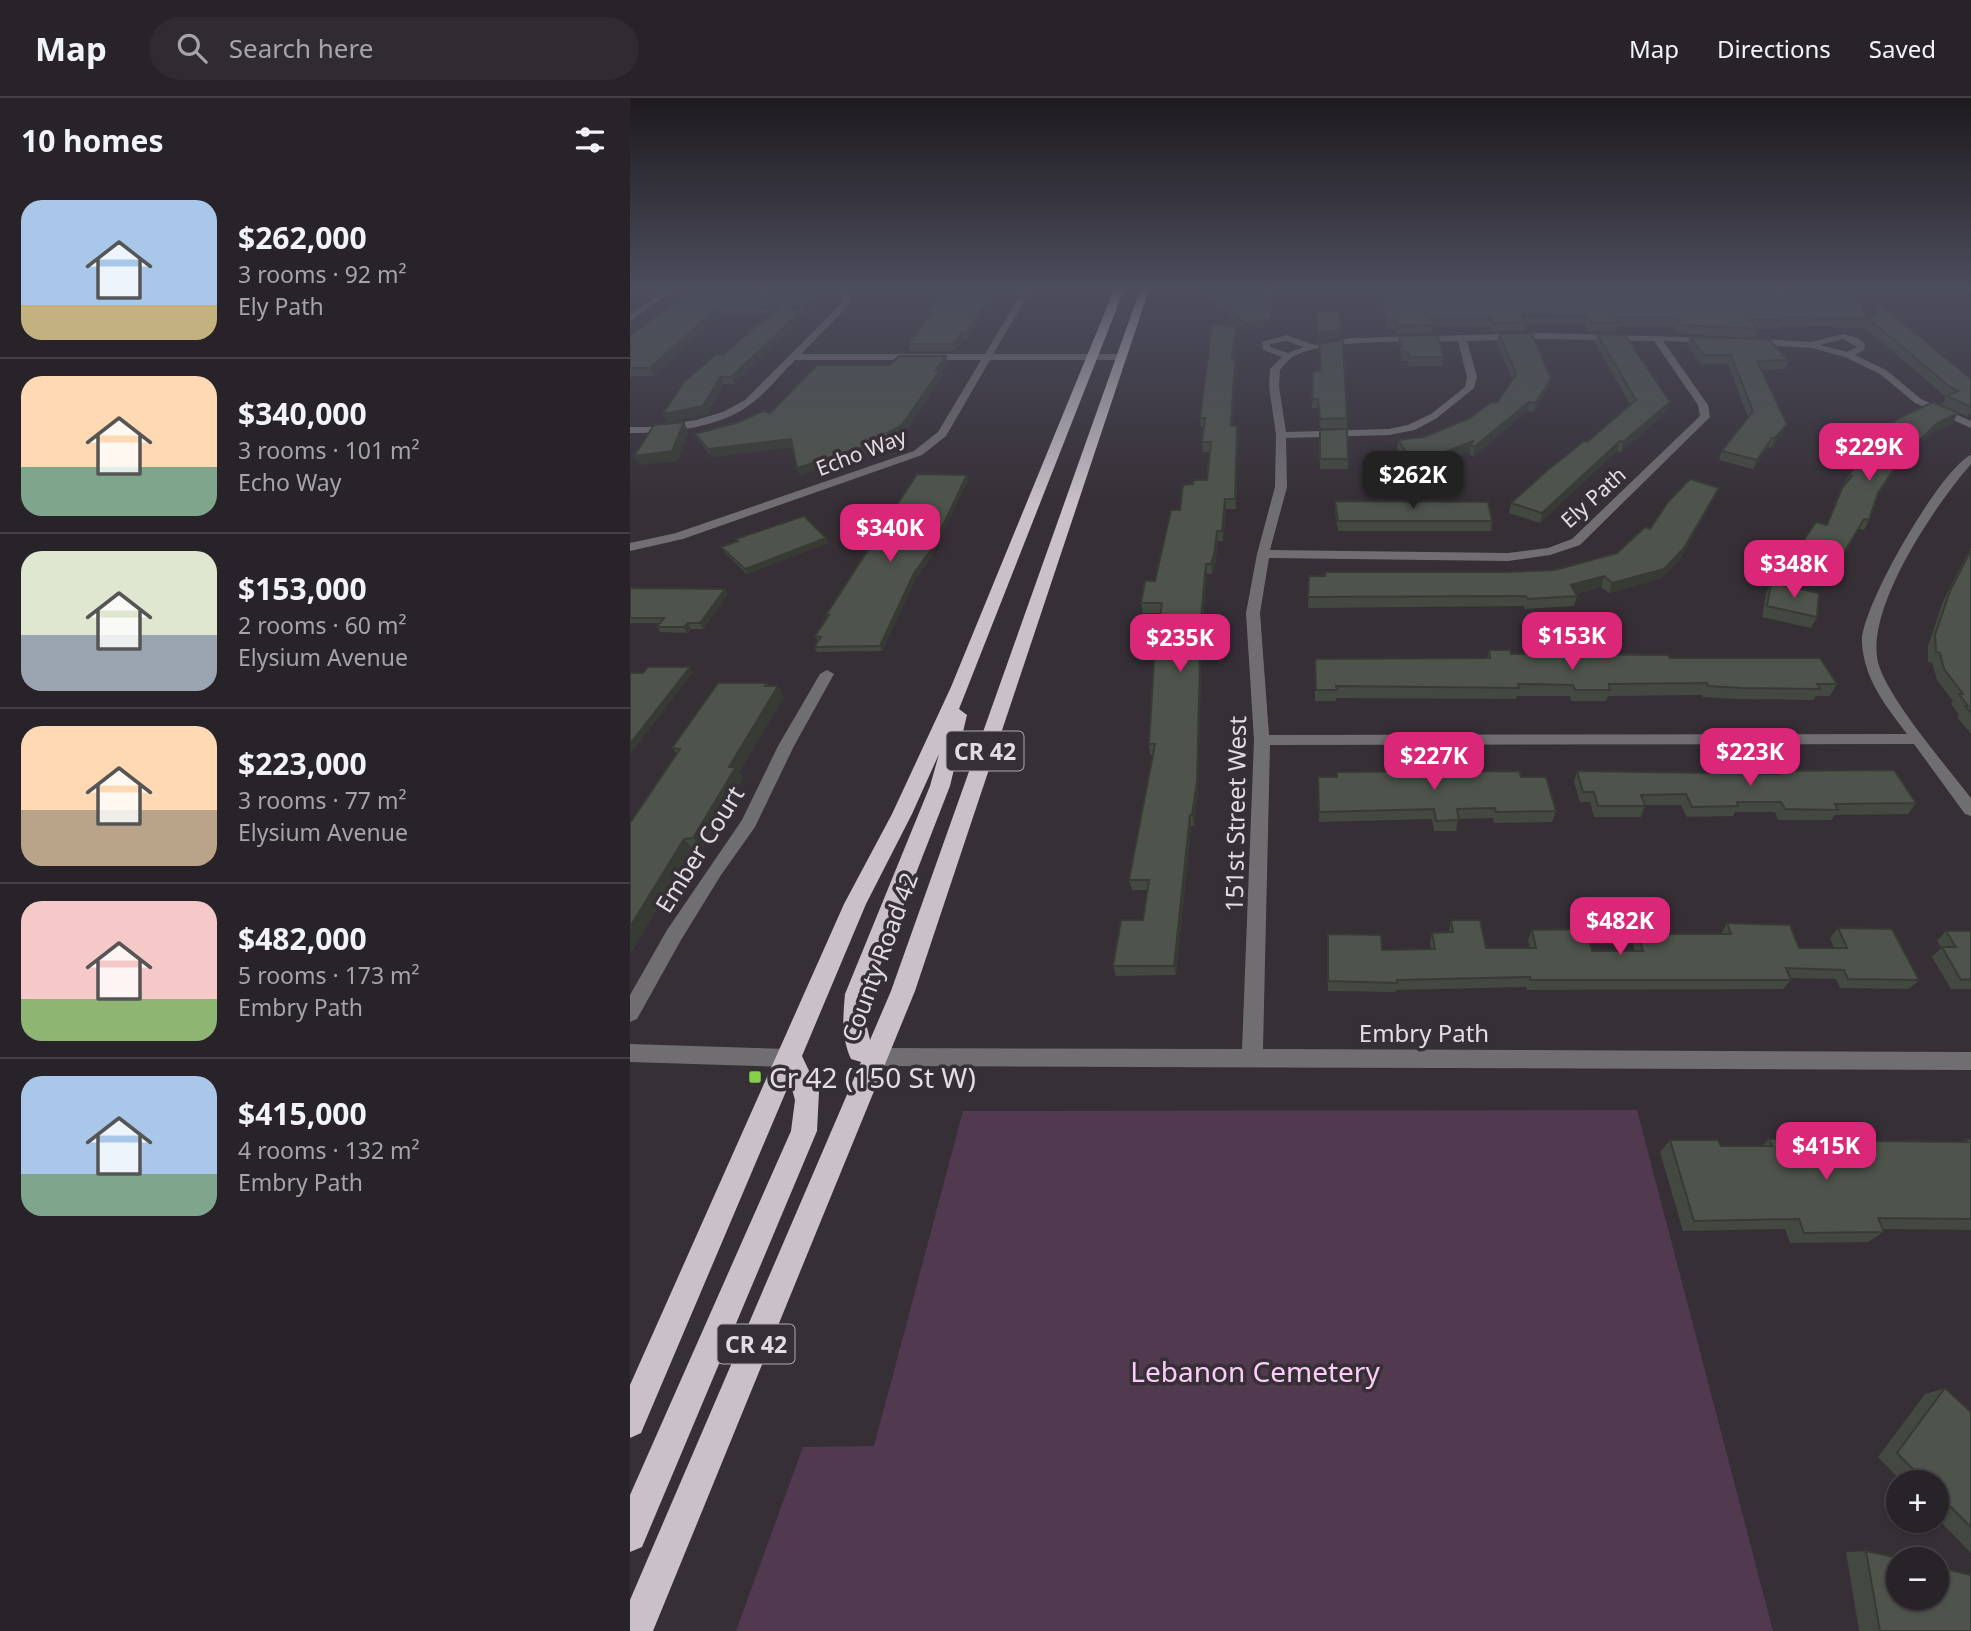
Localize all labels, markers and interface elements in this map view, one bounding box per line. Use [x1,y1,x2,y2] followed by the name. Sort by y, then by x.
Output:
[149,17,639,80] search box
[35,26,107,71] text: Map
[173,29,211,67] icon: search
[229,30,373,66] text: Search here
[1629,32,1679,65] text: Map
[1717,32,1831,65] text: Directions
[1869,32,1936,65] text: Saved
[21,120,164,161] text: 10 homes
[571,121,609,159] icon: filters
[238,217,367,258] text: $262,000
[77,228,161,312] icon: home
[238,258,407,290] text: 3 rooms · 92 m²
[238,290,324,322] text: Ely Path
[238,393,367,434] text: $340,000
[77,404,161,488] icon: home
[812,422,910,482] street label: Echo Way
[1820,424,1918,483] pin: $229K
[1835,430,1903,462] text: $229K
[238,434,420,466] text: 3 rooms · 101 m²
[1364,452,1462,511] pin: $262K
[1379,458,1447,490] text: $262K
[1555,460,1631,534] street label: Ely Path
[238,466,342,498] text: Echo Way
[841,504,939,564] pin: $340K
[856,511,924,543] text: $340K
[1745,540,1843,600] pin: $348K
[1760,547,1828,579] text: $348K
[238,568,367,609] text: $153,000
[77,579,161,663] icon: home
[238,609,407,641] text: 2 rooms · 60 m²
[1523,612,1621,672] pin: $153K
[1131,614,1229,674] pin: $235K
[1538,619,1606,651] text: $153K
[1146,621,1214,653] text: $235K
[238,641,408,673] text: Elysium Avenue
[1217,715,1253,912] street label: 151st Street West
[1701,728,1799,788] pin: $223K
[946,732,1024,771] road number: CR 42
[1385,732,1483,792] pin: $227K
[1716,735,1784,767] text: $223K
[1400,739,1468,771] text: $227K
[238,743,367,784] text: $223,000
[77,754,161,838] icon: home
[647,779,751,919] street label: Ember Court
[238,784,407,816] text: 3 rooms · 77 m²
[238,816,408,848] text: Elysium Avenue
[833,868,925,1046] street label: County Road 42
[1571,898,1669,957] pin: $482K
[1586,904,1654,936] text: $482K
[238,918,367,959] text: $482,000
[77,929,161,1013] icon: home
[238,959,420,991] text: 5 rooms · 173 m²
[238,991,363,1023] text: Embry Path
[1359,1016,1489,1049] street label: Embry Path
[769,1058,976,1096] place label: Cr 42 (150 St W)
[747,1069,763,1085] marker: Cr 42 (150 St W)
[238,1093,367,1134] text: $415,000
[77,1104,161,1188] icon: home
[1777,1122,1875,1182] pin: $415K
[1792,1129,1860,1161] text: $415K
[238,1134,420,1166] text: 4 rooms · 132 m²
[238,1166,363,1198] text: Embry Path
[718,1324,794,1364] road number: CR 42
[1130,1352,1380,1390] park label: Lebanon Cemetery
[1886,1470,1949,1610] map controls
[1886,1470,1949,1533] button: +
[1886,1547,1949,1610] button: −

